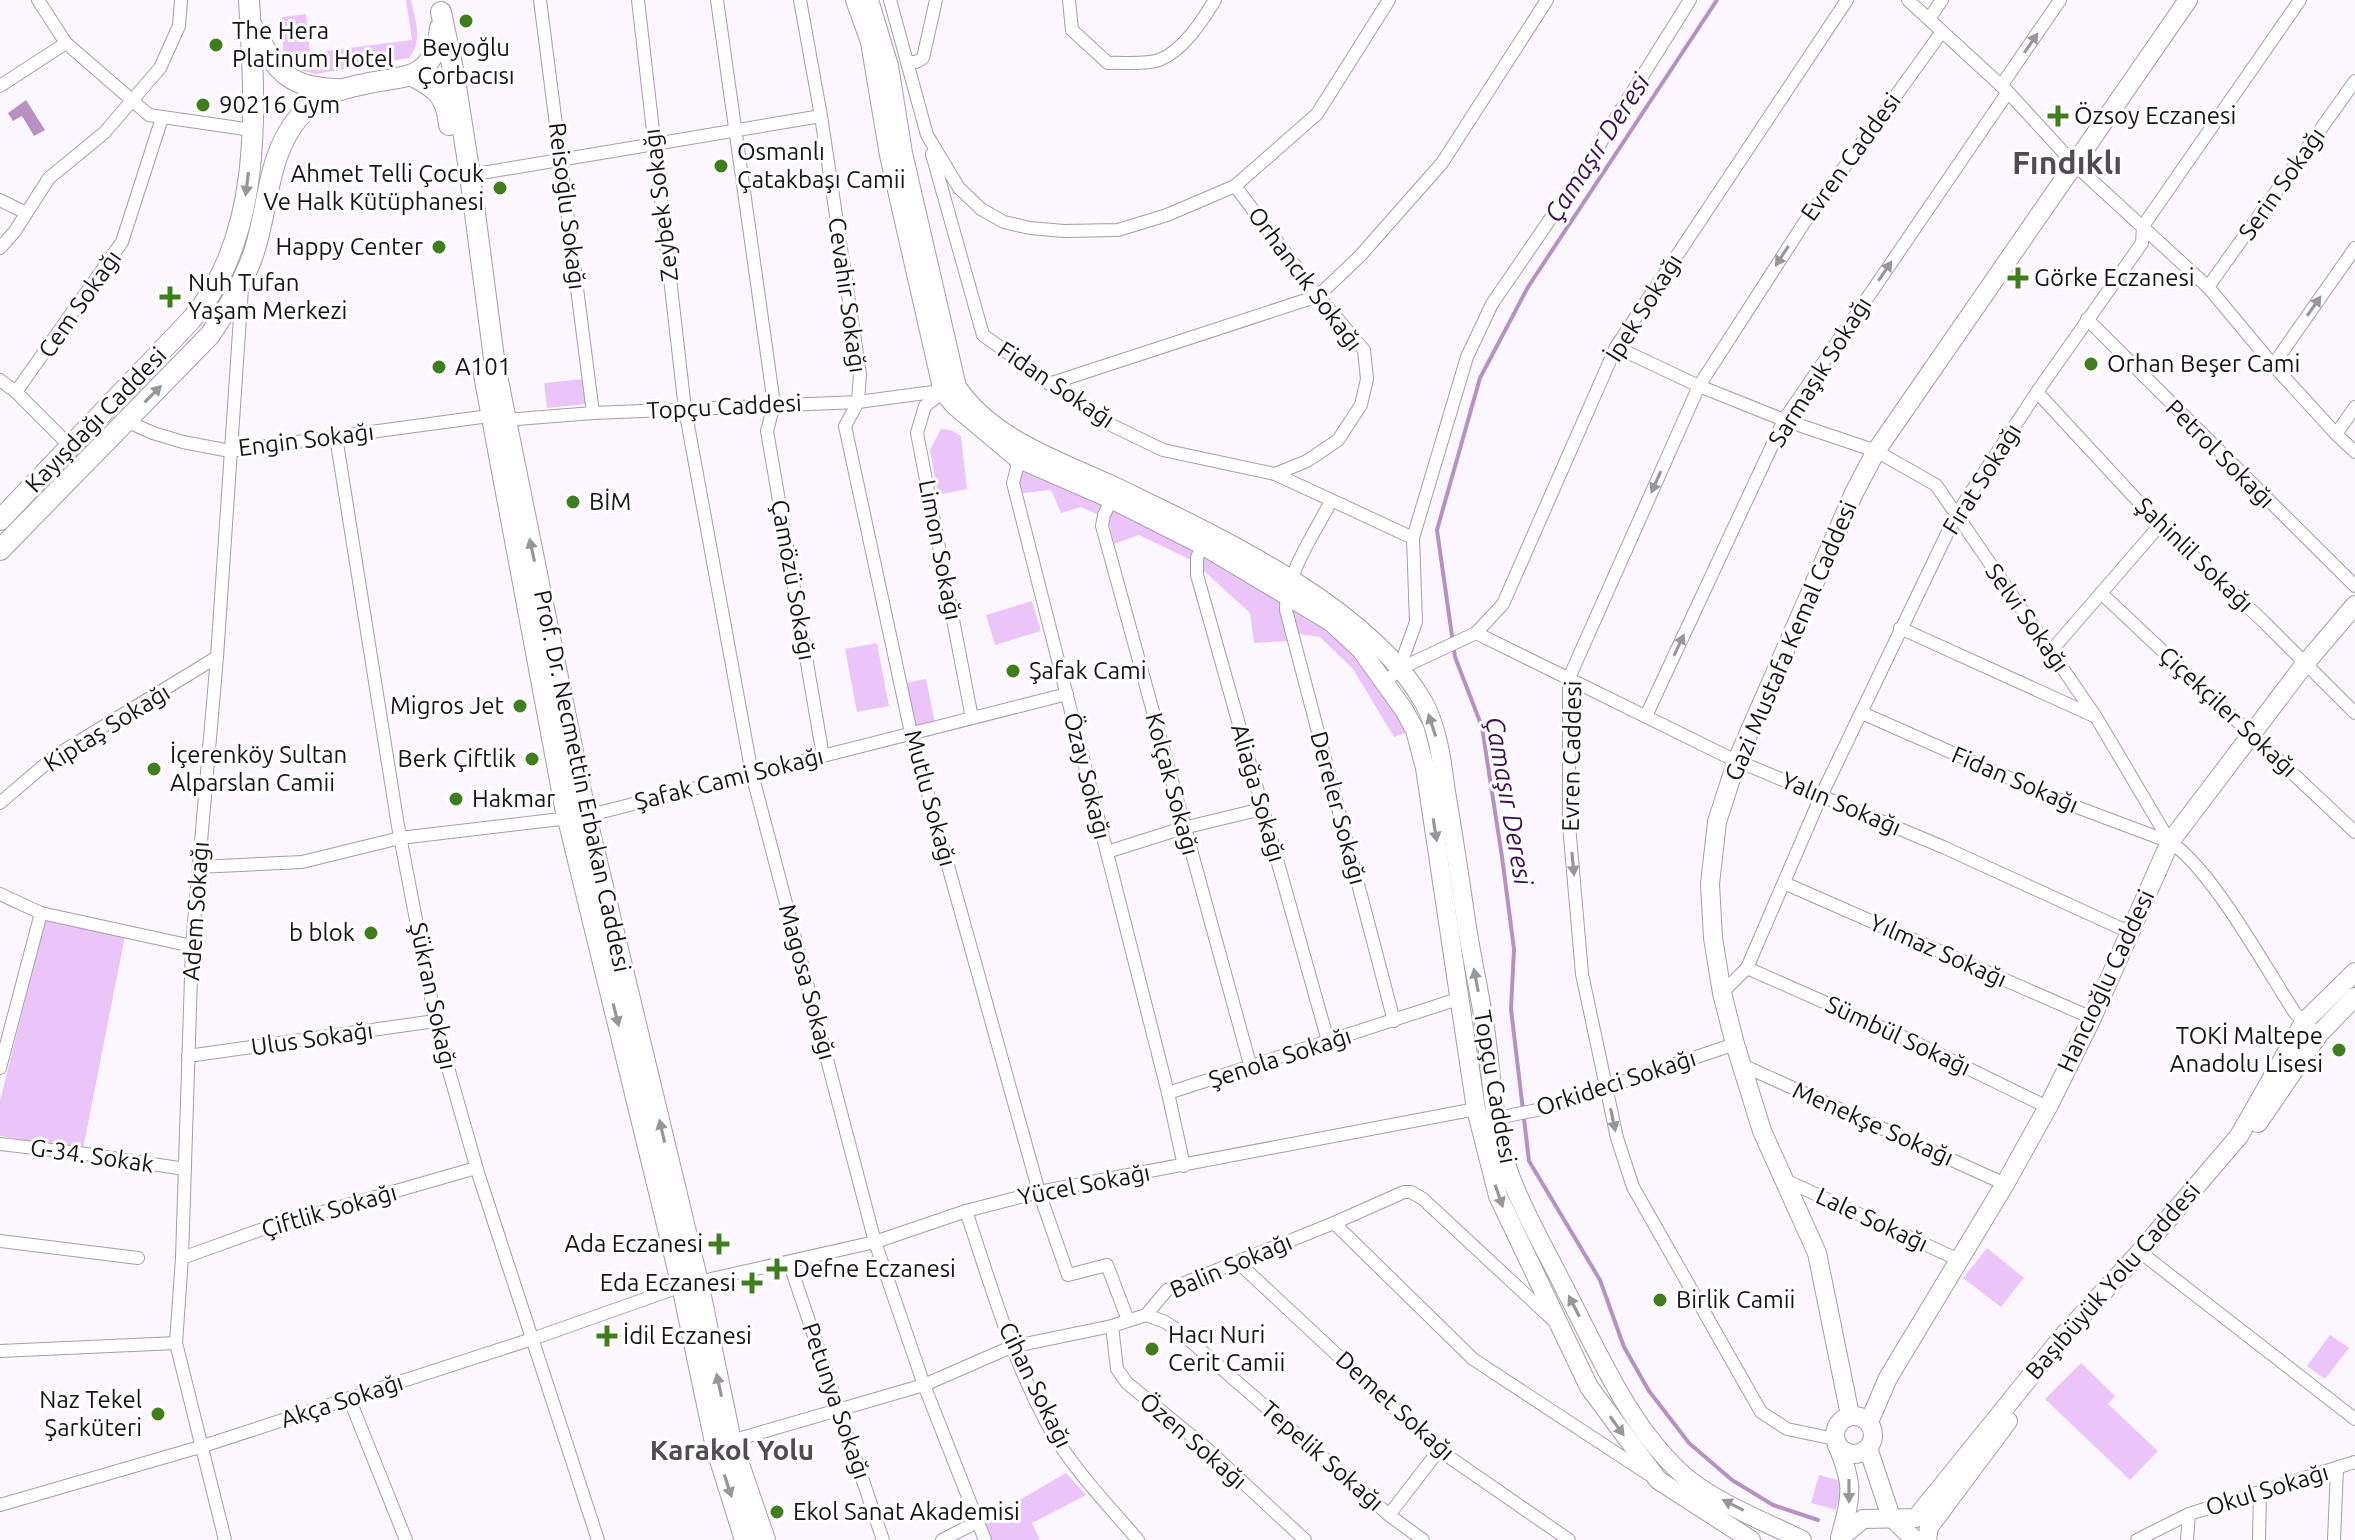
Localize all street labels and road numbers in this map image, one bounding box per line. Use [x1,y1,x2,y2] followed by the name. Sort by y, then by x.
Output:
[1795,88,1906,226] street label: Evren Caddesi
[544,121,591,291] street label: Reisoğlu Sokağı
[2233,122,2330,245] street label: Serin Sokağı
[638,127,683,283] street label: Zeybek Sokağı
[1243,202,1368,356] street label: Orhancık Sokağı
[823,215,872,374] street label: Cevahir Sokağı
[33,245,126,363] street label: Cem Sokağı
[1600,249,1687,367] street label: İpek Sokağı
[1763,292,1876,452] street label: Sarmaşık Sokağı
[993,336,1120,433] street label: Fidan Sokağı
[20,342,172,498] street label: Kayışdağı Caddesi
[646,389,802,424] street label: Topçu Caddesi
[2161,394,2280,513] street label: Petrol Sokağı
[236,418,375,461] street label: Engin Sokağı
[1937,418,2026,539] street label: Fırat Sokağı
[914,477,967,623] street label: Limon Sokağı
[2130,492,2259,617] street label: Şahinlil Sokağı
[1719,497,1862,785] street label: Gazi Mustafa Kemal Caddesi
[766,498,821,662] street label: Çamözü Sokağı
[1980,558,2075,677] street label: Selvi Sokağı
[529,587,636,974] street label: Prof. Dr. Necmettin Erbakan Caddesi
[2154,641,2303,782] street label: Çiçekçiler Sokağı
[39,678,175,777] street label: Kiptaş Sokağı
[1557,680,1586,832] street label: Evren Caddesi
[1059,710,1116,842] street label: Özay Sokağı
[1141,710,1204,858] street label: Kolçak Sokağı
[1226,721,1291,865] street label: Aliağa Sokağı
[899,727,962,869] street label: Mutlu Sokağı
[1305,728,1372,887] street label: Dereler Sokağı
[1948,741,2082,818] street label: Fidan Sokağı
[632,742,826,815] street label: Şafak Cami Sokağı
[1777,766,1905,841] street label: Yalın Sokağı
[177,840,214,982] street label: Adem Sokağı
[2052,885,2160,1076] street label: Hancıoğlu Caddesi
[774,901,841,1063] street label: Magosa Sokağı
[1865,908,2011,993] street label: Yılmaz Sokağı
[405,920,462,1072] street label: Şükran Sokağı
[1821,990,1975,1081] street label: Sümbül Sokağı
[1469,1008,1522,1166] street label: Topçu Caddesi
[249,1017,375,1060] street label: Ulus Sokağı
[1205,1022,1355,1093] street label: Şenola Sokağı
[1533,1044,1699,1121] street label: Orkideci Sokağı
[1789,1076,1958,1171] street label: Menekşe Sokağı
[29,1133,156,1178] street label: G-34. Sokak
[1016,1158,1152,1211] street label: Yücel Sokağı
[2020,1177,2205,1384] street label: Başıbüyük Yolu Caddesi
[258,1178,400,1243] street label: Çiftlik Sokağı
[1812,1182,1932,1257] street label: Lale Sokağı
[1166,1228,1296,1303] street label: Balin Sokağı
[993,1318,1077,1452] street label: Cihan Sokağı
[797,1319,876,1483] street label: Petunya Sokağı
[1331,1345,1460,1466] street label: Demet Sokağı
[277,1368,406,1433] street label: Akça Sokağı
[1134,1387,1252,1494] street label: Özen Sokağı
[1256,1395,1389,1516] street label: Tepelik Sokağı
[2202,1458,2331,1521] street label: Okul Sokağı

